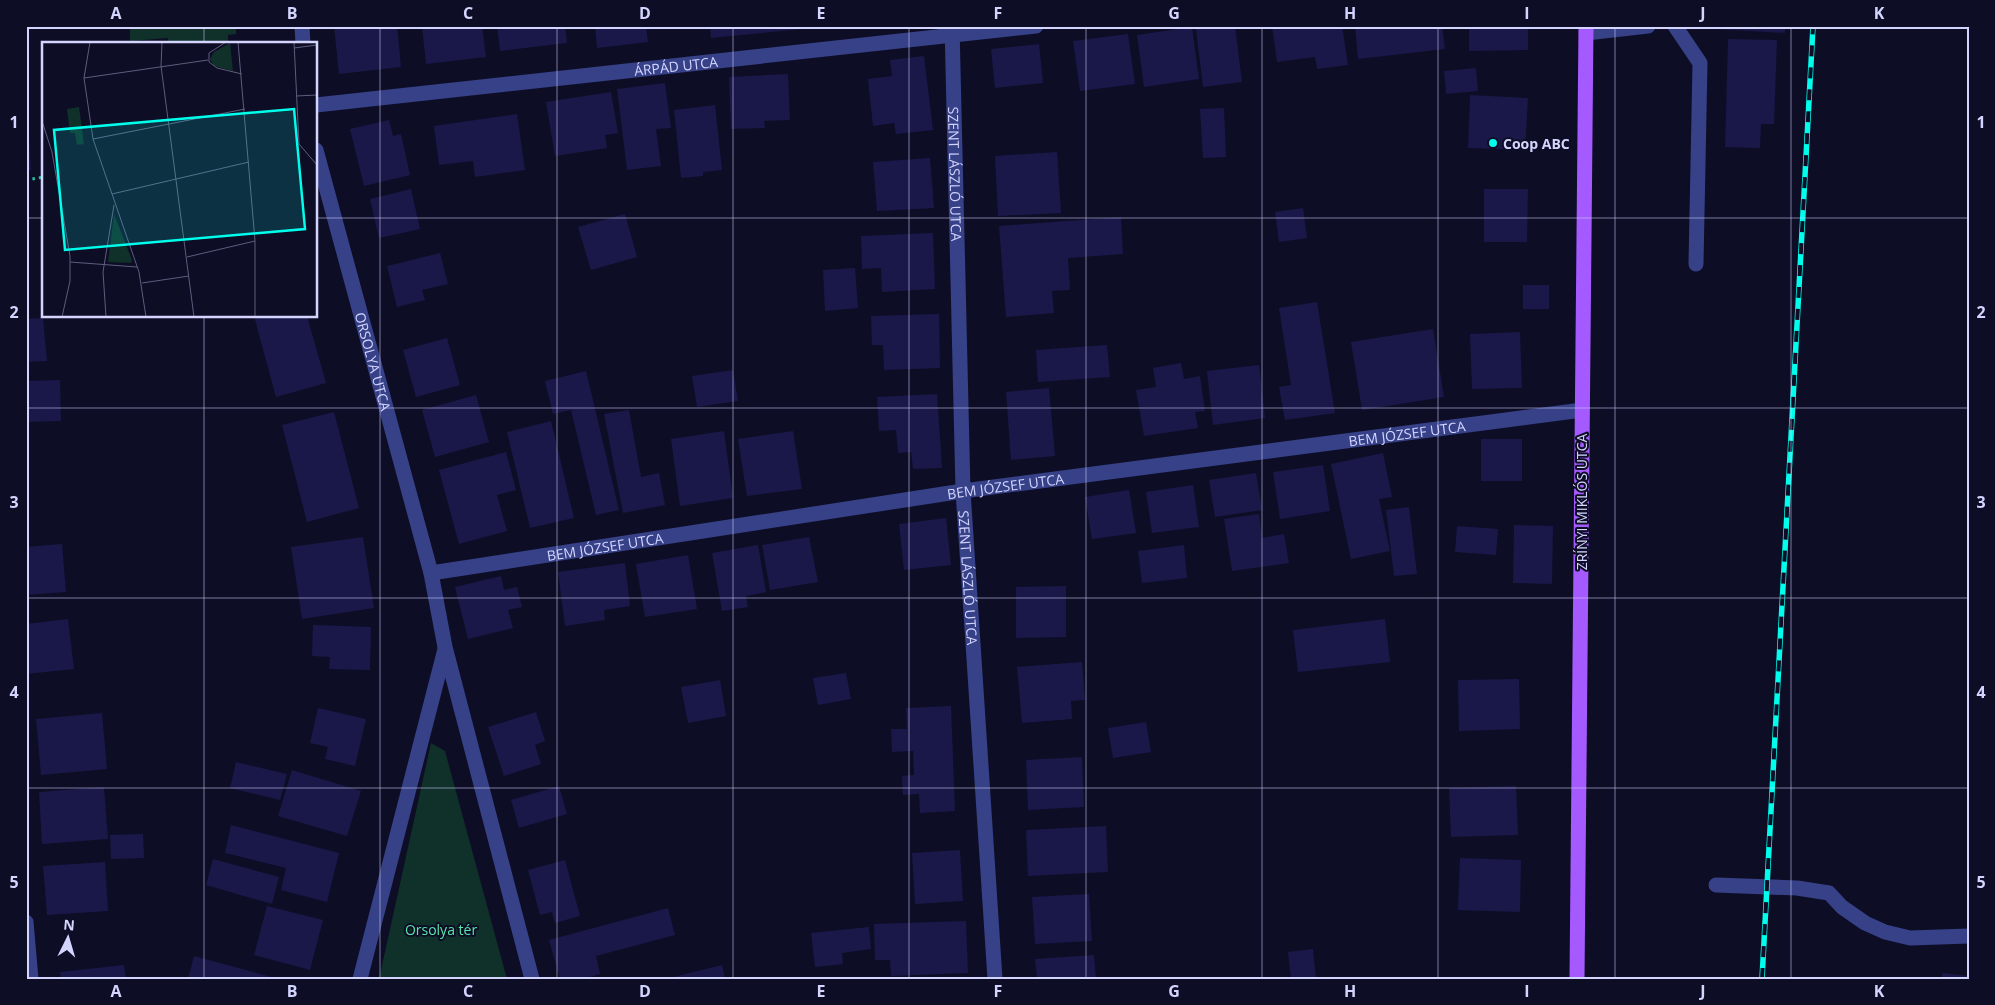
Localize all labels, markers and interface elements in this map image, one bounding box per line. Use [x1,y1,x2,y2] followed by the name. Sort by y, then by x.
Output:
[110,2,122,24] text: A
[287,2,297,24] text: B
[463,2,473,24] text: C
[639,2,651,24] text: D
[817,2,826,24] text: E
[994,2,1002,24] text: F
[1168,2,1180,24] text: G
[1344,2,1356,24] text: H
[1524,2,1530,24] text: I
[1698,2,1706,24] text: J
[1874,2,1885,24] text: K
[42,42,318,318] inset map
[633,51,719,80] street label: ÁRPÁD UTCA
[944,106,967,242] street label: SZENT LÁSZLÓ UTCA
[9,111,19,133] text: 1
[1976,111,1986,133] text: 1
[1503,134,1570,153] place label: Coop ABC
[1487,137,1499,149] marker: Coop ABC
[9,301,19,323] text: 2
[1976,301,1986,323] text: 2
[351,310,396,413] street label: ORSOLYA UTCA
[1347,416,1467,450] street label: BEM JÓZSEF UTCA
[1572,434,1591,570] street label: ZRÍNYI MIKLÓS UTCA
[946,468,1065,503] street label: BEM JÓZSEF UTCA
[9,491,19,513] text: 3
[1976,491,1986,513] text: 3
[955,510,983,646] street label: SZENT LÁSZLÓ UTCA
[545,528,665,565] street label: BEM JÓZSEF UTCA
[9,681,19,703] text: 4
[1976,681,1986,703] text: 4
[9,871,19,893] text: 5
[1976,871,1986,893] text: 5
[42,912,92,962] north arrow
[63,915,76,935] text: N
[405,920,477,939] park label: Orsolya tér
[110,980,122,1002] text: A
[287,980,297,1002] text: B
[463,980,473,1002] text: C
[639,980,651,1002] text: D
[817,980,826,1002] text: E
[994,980,1002,1002] text: F
[1168,980,1180,1002] text: G
[1344,980,1356,1002] text: H
[1524,980,1530,1002] text: I
[1698,980,1706,1002] text: J
[1874,980,1885,1002] text: K

